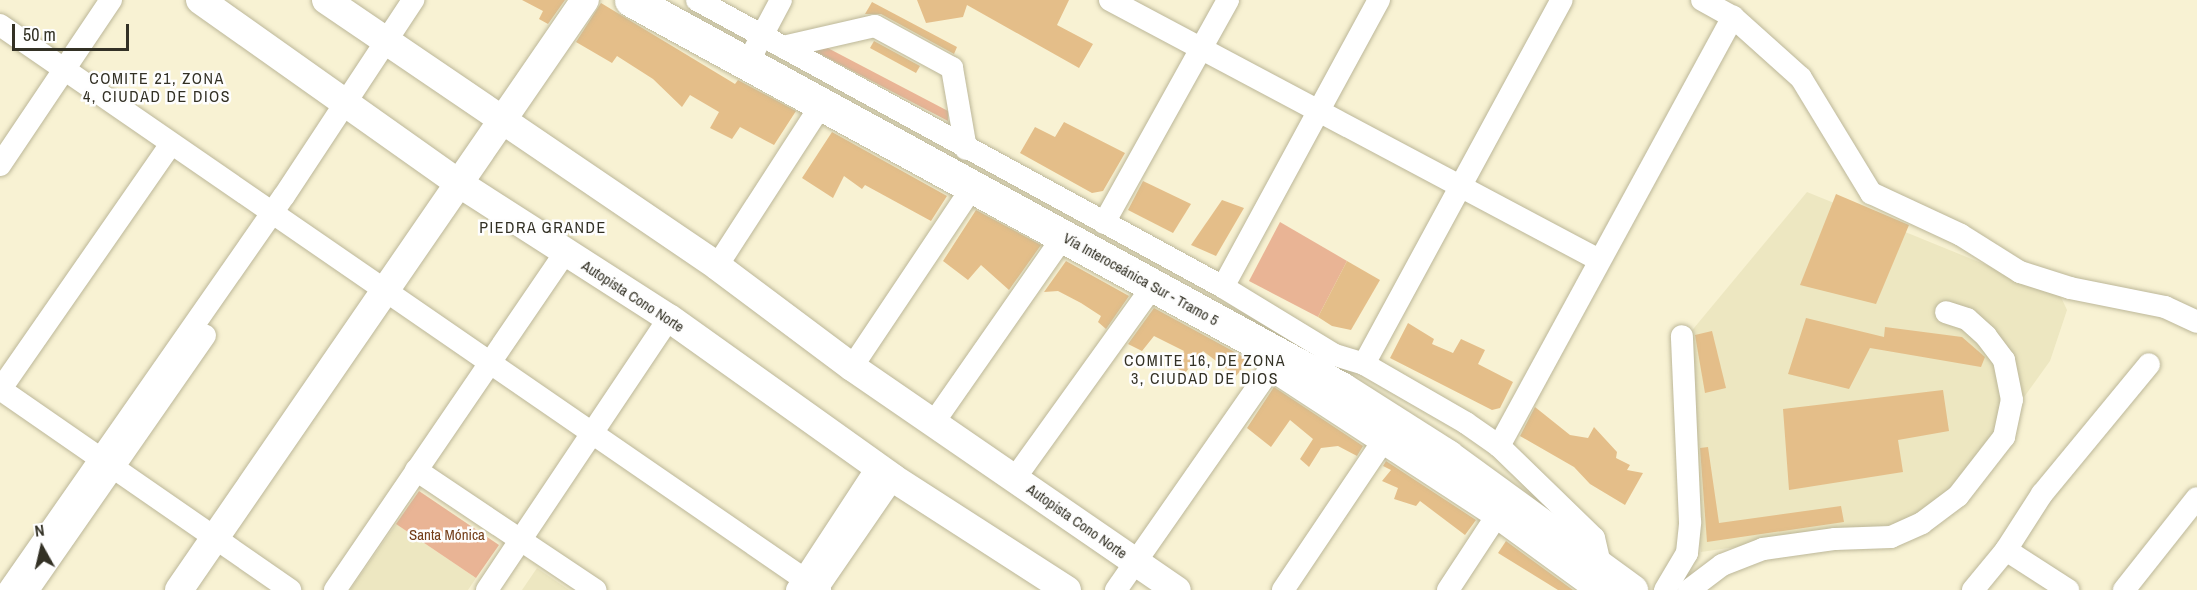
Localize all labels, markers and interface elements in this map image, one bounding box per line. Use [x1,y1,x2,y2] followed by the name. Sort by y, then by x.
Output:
[15,12,132,50] scale bar
[23,22,56,47] text: 50 m
[83,68,231,106] district label: COMITE 21, ZONA 4, CIUDAD DE DIOS
[479,217,607,237] district label: PIEDRA GRANDE
[1060,229,1222,329] street label: Vía Interoceánica Sur - Tramo 5
[578,256,688,336] street label: Autopista Cono Norte
[1124,350,1286,388] district label: COMITE 16, DE ZONA 3, CIUDAD DE DIOS
[1023,480,1131,562] street label: Autopista Cono Norte
[12,518,72,578] north arrow
[33,519,46,542] text: N
[409,526,485,544] park label: Santa Mónica

